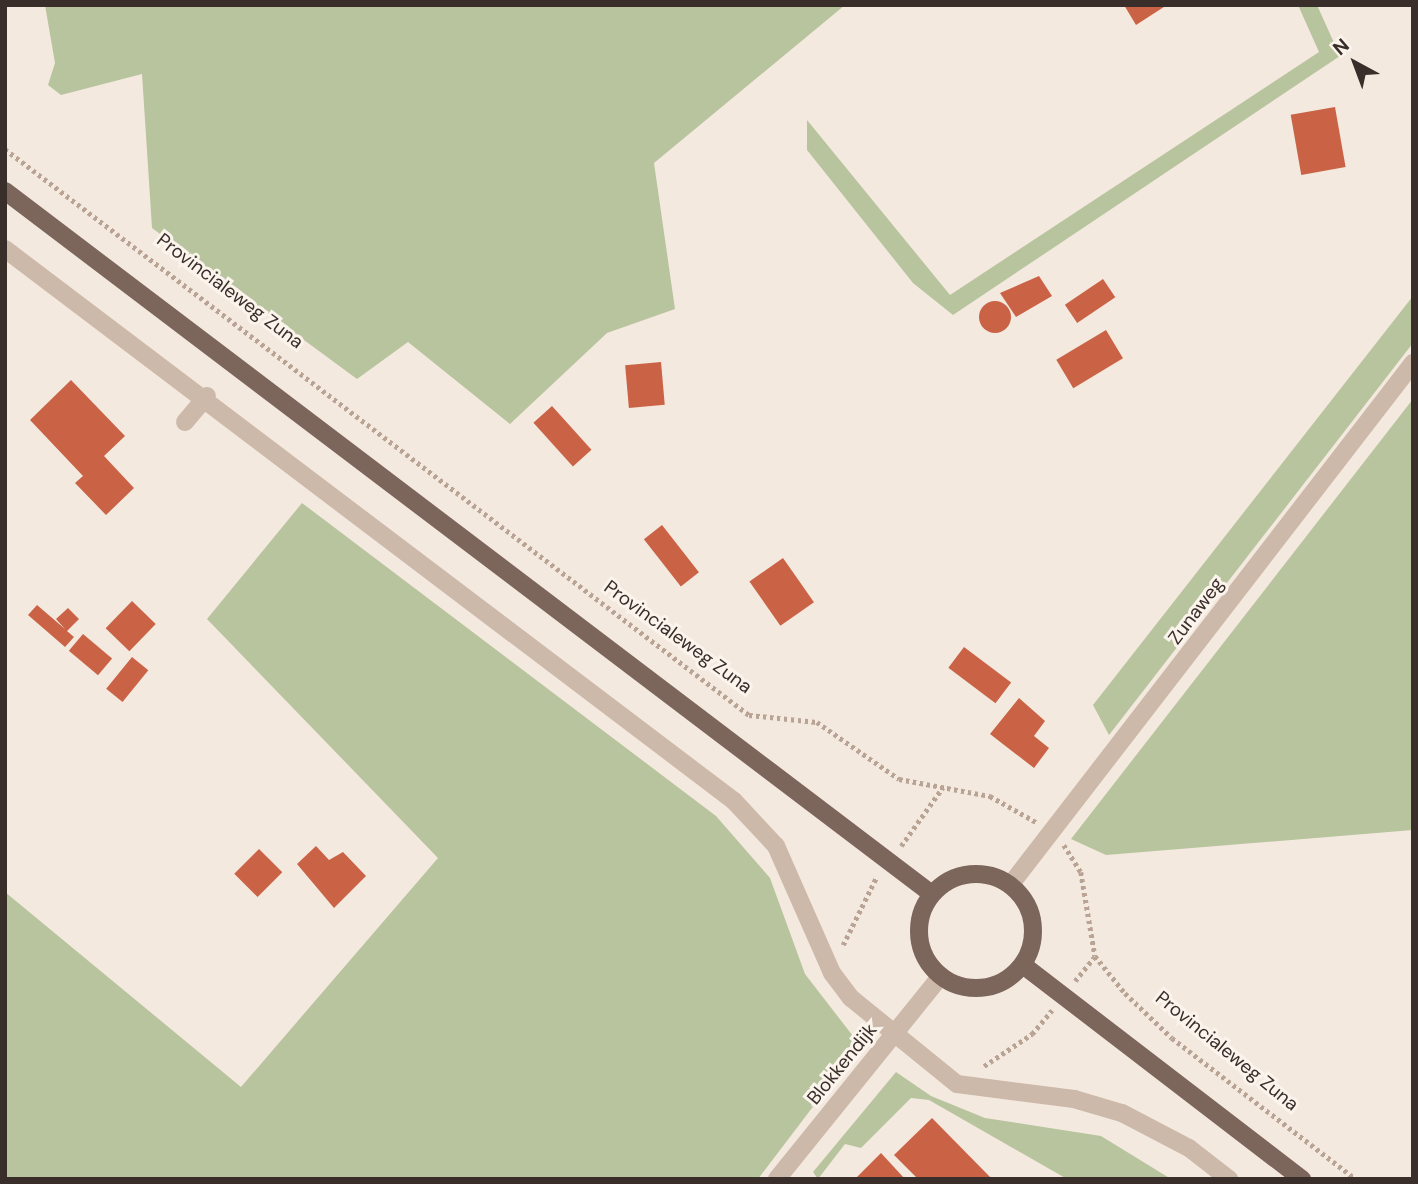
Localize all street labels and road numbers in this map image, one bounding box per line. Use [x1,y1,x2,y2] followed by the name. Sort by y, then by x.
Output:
[152,229,308,353] street label: Provincialeweg Zuna
[1164,573,1228,649] street label: Zunaweg
[600,576,756,698] street label: Provincialeweg Zuna
[1151,986,1303,1116] street label: Provincialeweg Zuna
[802,1019,882,1109] street label: Blokkendijk

